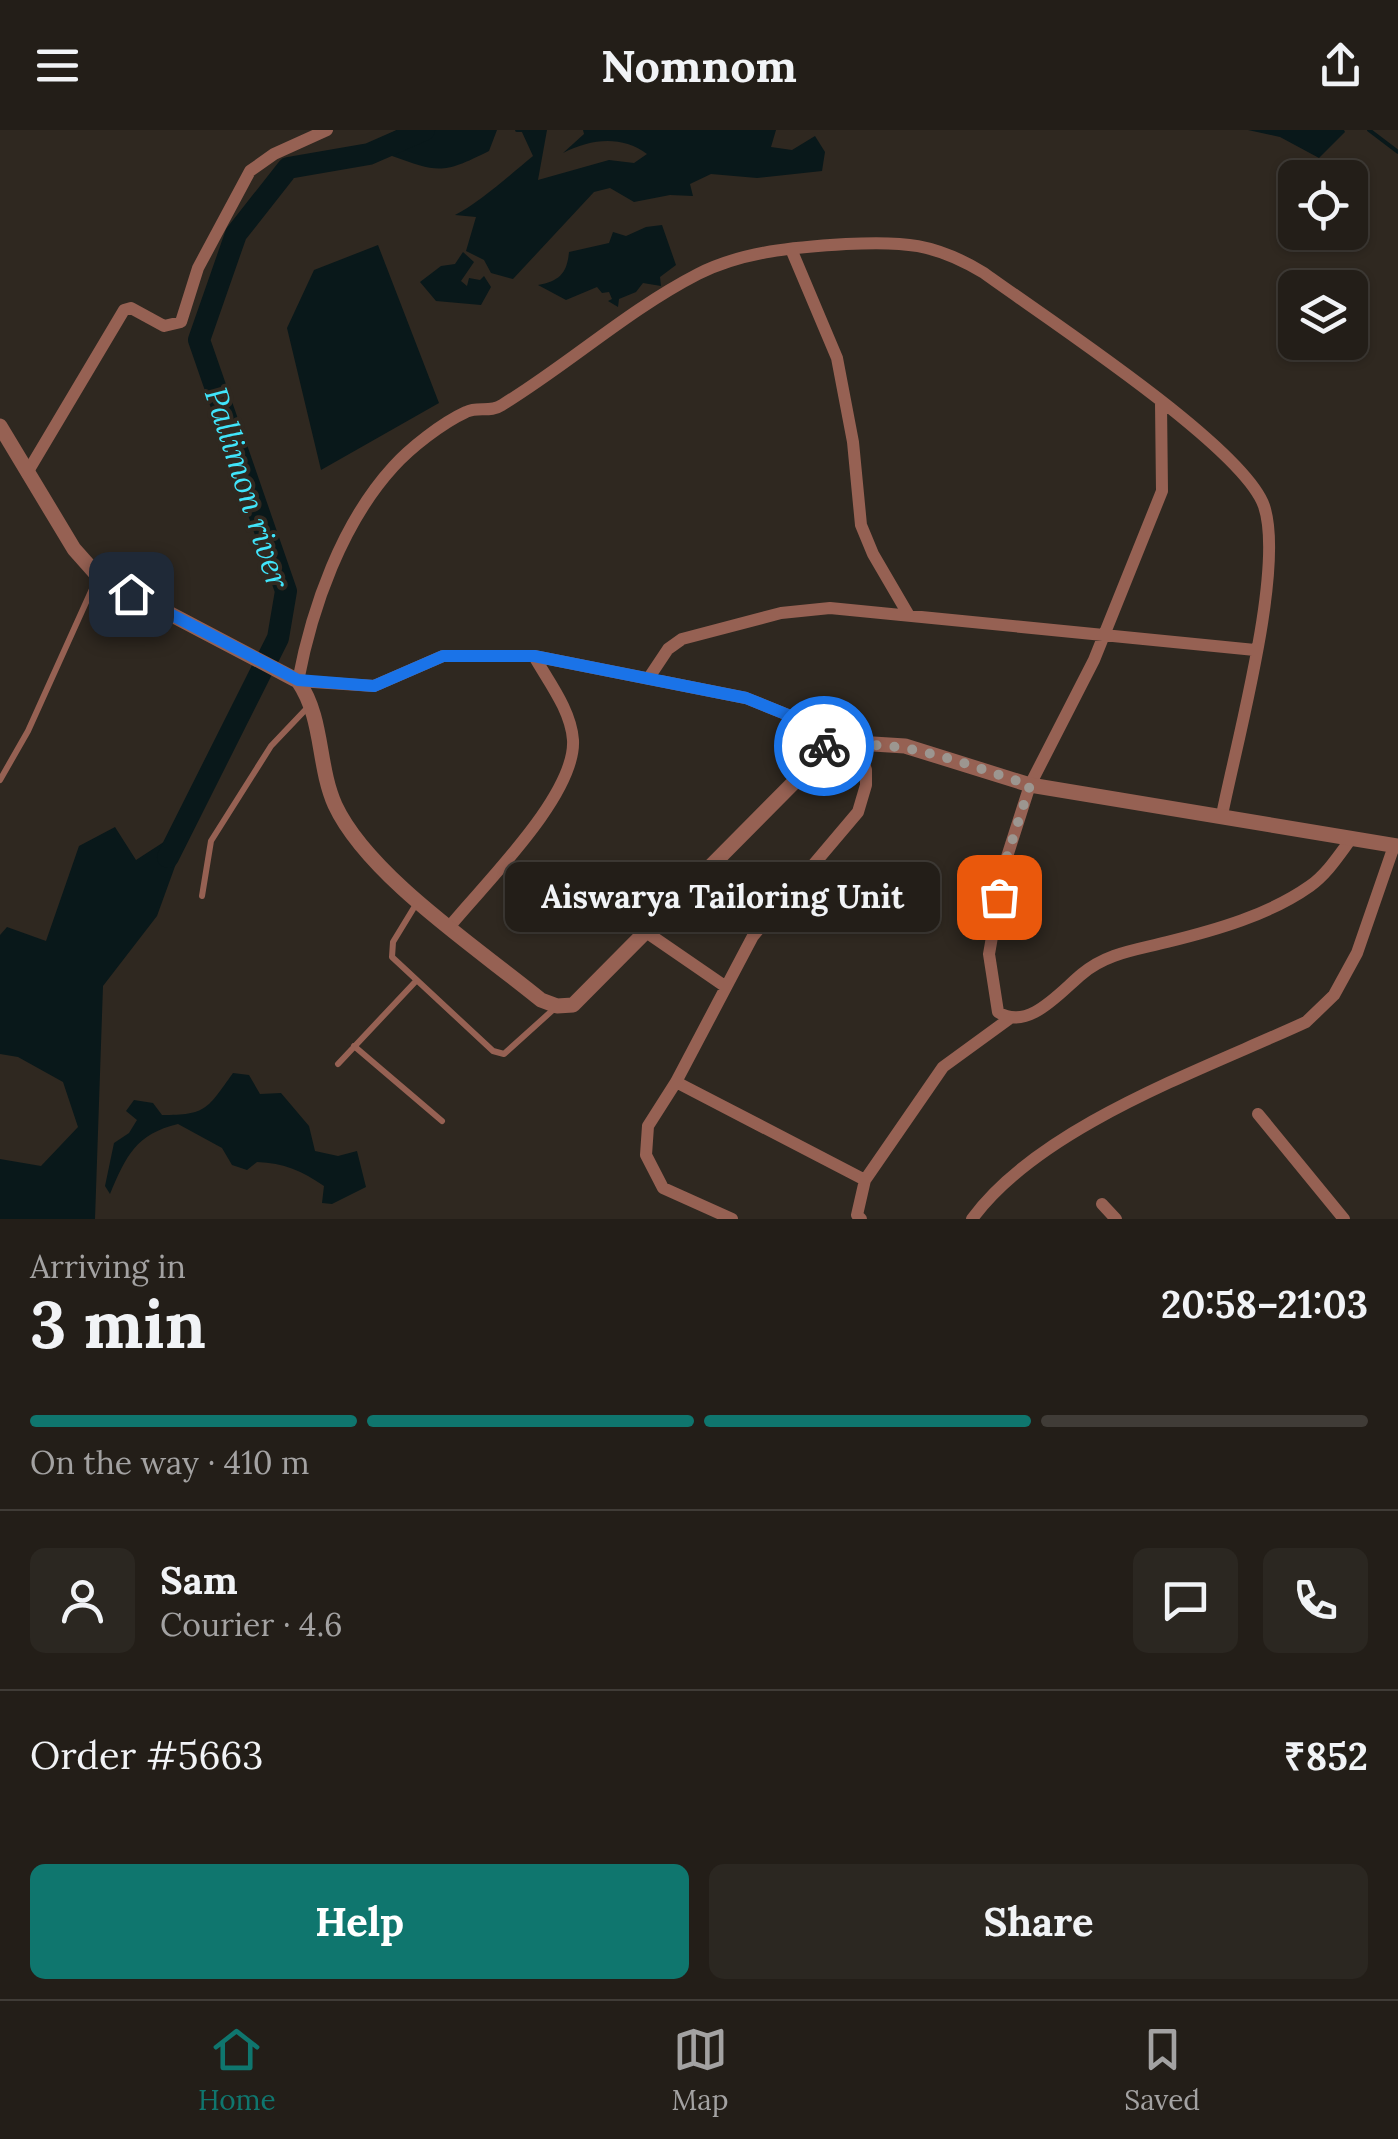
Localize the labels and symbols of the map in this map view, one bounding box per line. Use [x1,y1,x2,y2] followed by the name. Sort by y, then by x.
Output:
[196,382,299,594] water label: Pallimon river
[89,552,174,637] pin
[774,696,874,796] courier
[957,855,1042,940] pin
[504,862,939,932] callout: Aiswarya Tailoring Unit

